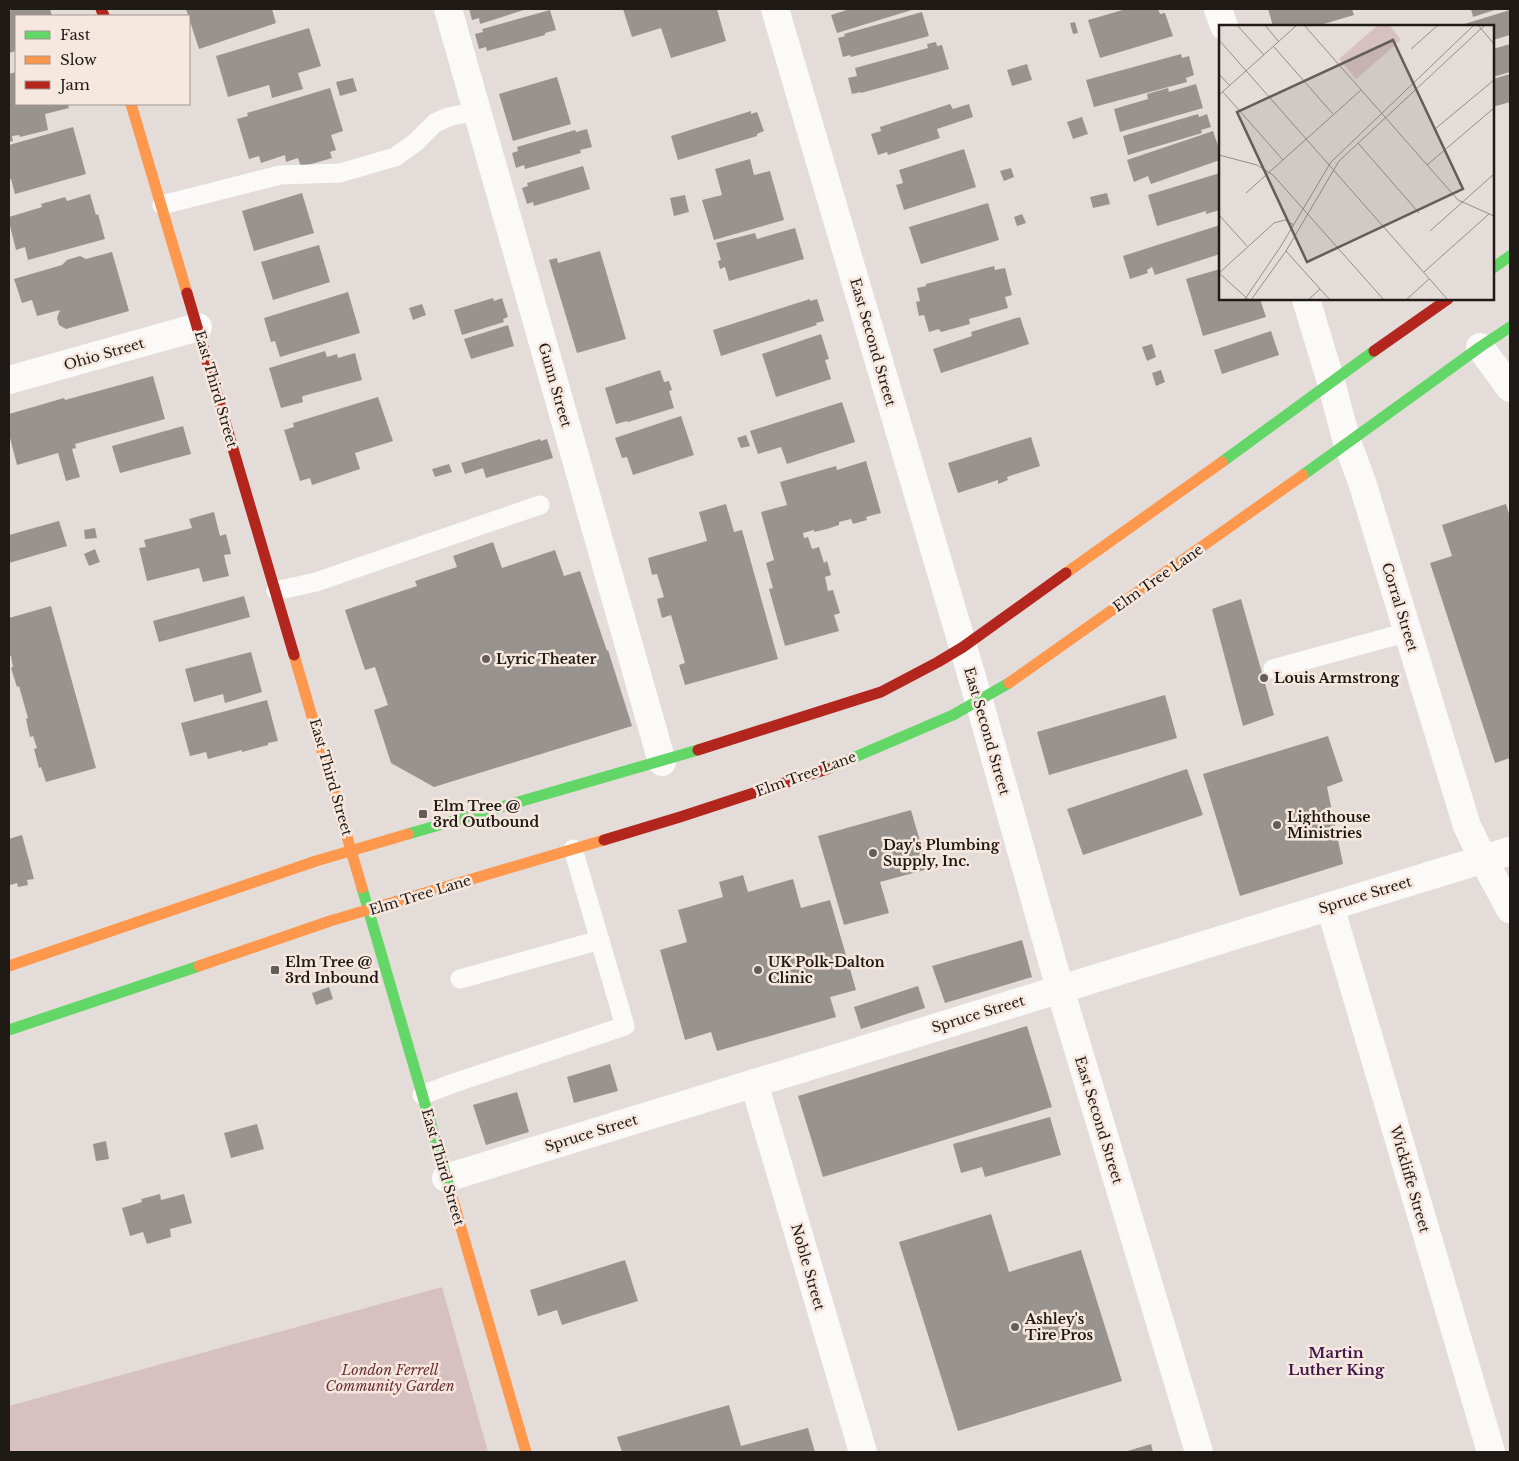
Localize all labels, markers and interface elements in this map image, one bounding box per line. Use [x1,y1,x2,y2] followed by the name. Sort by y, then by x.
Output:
[15,15,190,105] legend
[60,25,91,44] text: Fast
[1219,25,1494,300] inset map
[60,50,97,69] text: Slow
[58,75,90,94] text: Jam
[846,276,900,409] street label: East Second Street
[191,328,242,450] street label: East Third Street
[62,334,147,374] street label: Ohio Street
[534,341,576,430] street label: Gunn Street
[1110,540,1206,616] street label: Elm Tree Lane
[1378,560,1422,654] street label: Corral Street
[496,650,597,668] place label: Lyric Theater
[480,653,492,665] marker: Lyric Theater
[960,665,1014,798] street label: East Second Street
[1274,669,1399,687] place label: Louis Armstrong
[1258,672,1270,684] marker: Louis Armstrong
[306,716,357,838] street label: East Third Street
[753,747,859,801] street label: Elm Tree Lane
[433,797,540,831] place label: Elm Tree @ 3rd Outbound
[417,808,429,820] marker: Elm Tree @ 3rd Outbound
[1287,808,1370,842] place label: Lighthouse Ministries
[1271,819,1283,831] marker: Lighthouse Ministries
[883,836,1000,870] place label: Day's Plumbing Supply, Inc.
[867,847,879,859] marker: Day's Plumbing Supply, Inc.
[367,871,473,919] street label: Elm Tree Lane
[1316,872,1414,918] street label: Spruce Street
[285,953,379,987] place label: Elm Tree @ 3rd Inbound
[768,953,885,987] place label: UK Polk-Dalton Clinic
[269,964,281,976] marker: Elm Tree @ 3rd Inbound
[752,964,764,976] marker: UK Polk-Dalton Clinic
[929,991,1027,1037] street label: Spruce Street
[1071,1054,1127,1187] street label: East Second Street
[418,1106,469,1228] street label: East Third Street
[542,1110,640,1156] street label: Spruce Street
[1386,1122,1434,1235] street label: Wickliffe Street
[787,1222,829,1313] street label: Noble Street
[1024,1310,1093,1344] place label: Ashley's Tire Pros
[1009,1321,1021,1333] marker: Ashley's Tire Pros
[1288,1343,1385,1379] district label: Martin Luther King
[326,1361,455,1395] park label: London Ferrell Community Garden

